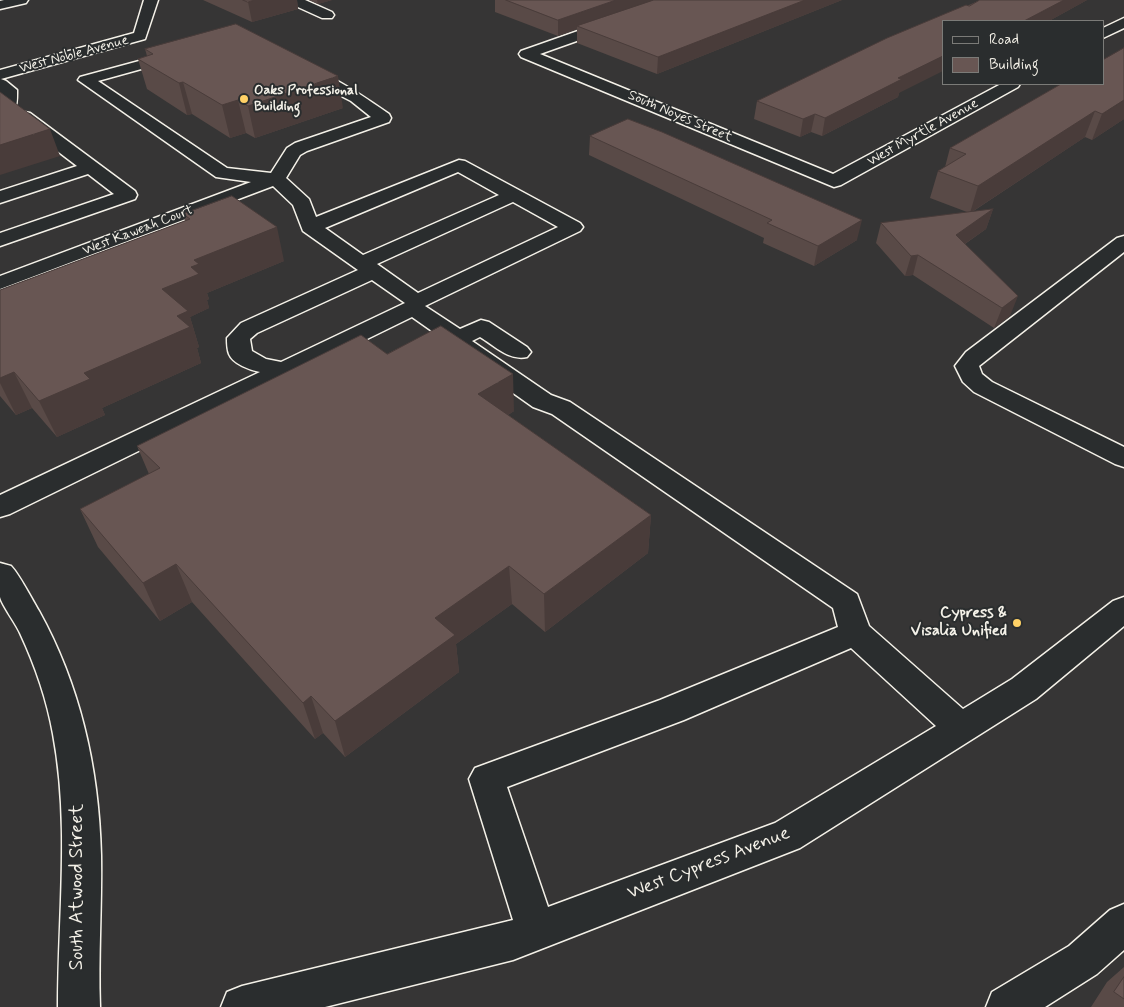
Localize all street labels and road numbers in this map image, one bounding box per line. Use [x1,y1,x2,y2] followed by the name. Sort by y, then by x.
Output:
[17,32,131,78] street label: West Noble Avenue
[625,87,735,147] street label: South Noyes Street
[865,96,981,170] street label: West Myrtle Avenue
[80,202,196,260] street label: West Kaweah Court
[67,804,89,970] street label: South Atwood Street
[625,822,793,906] street label: West Cypress Avenue

